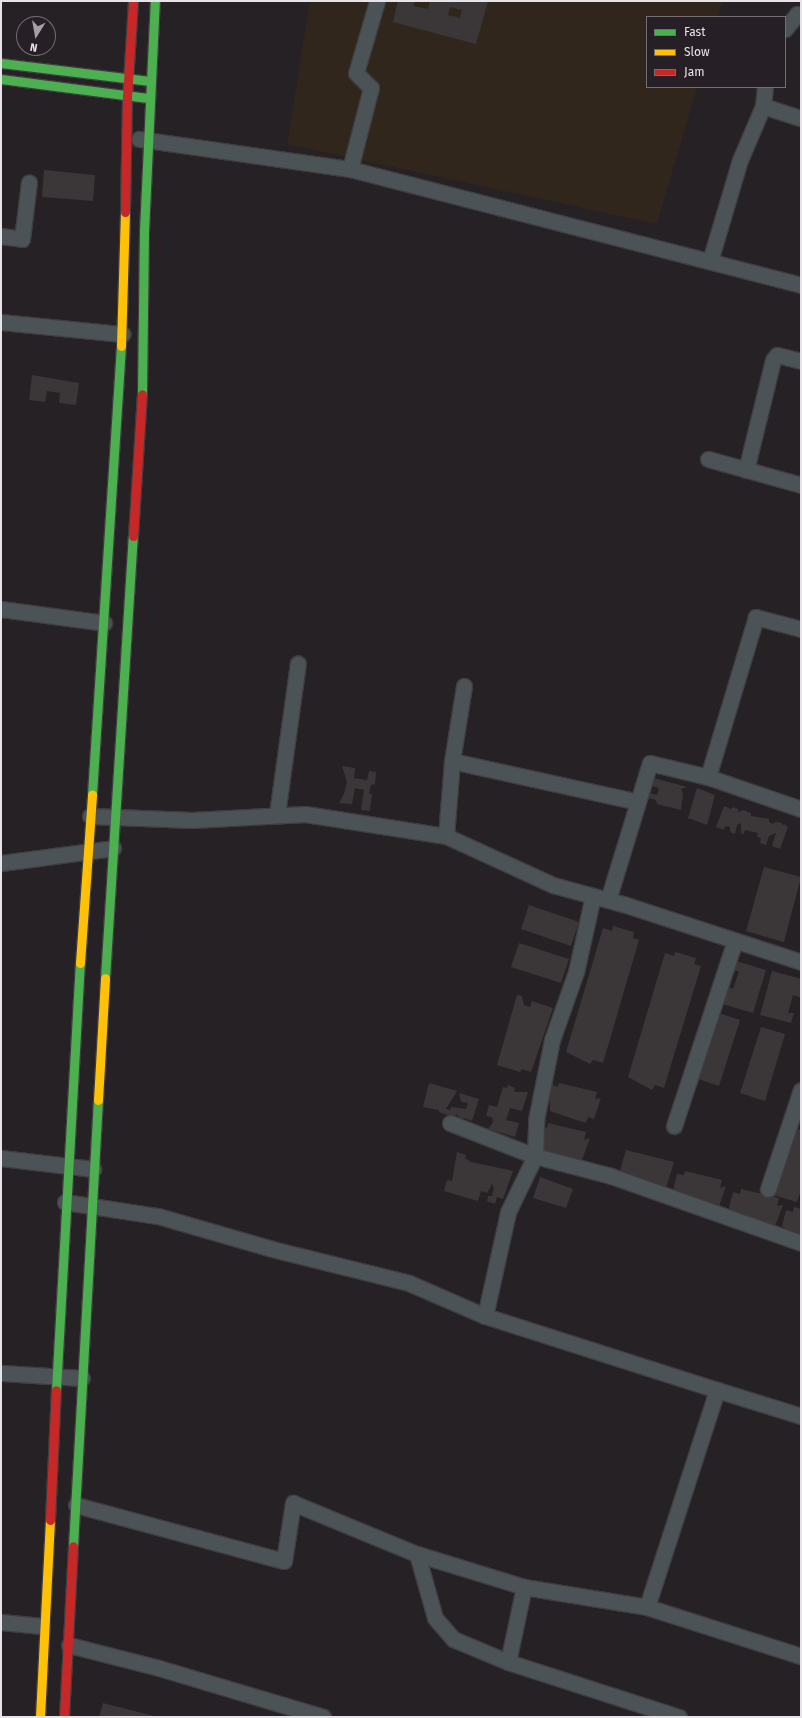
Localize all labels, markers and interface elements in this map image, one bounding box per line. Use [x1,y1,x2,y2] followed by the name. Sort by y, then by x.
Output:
[16,16,56,56] north arrow
[646,16,786,88] legend
[684,25,706,39] text: Fast
[29,40,39,54] text: N
[684,45,710,59] text: Slow
[684,65,704,79] text: Jam

